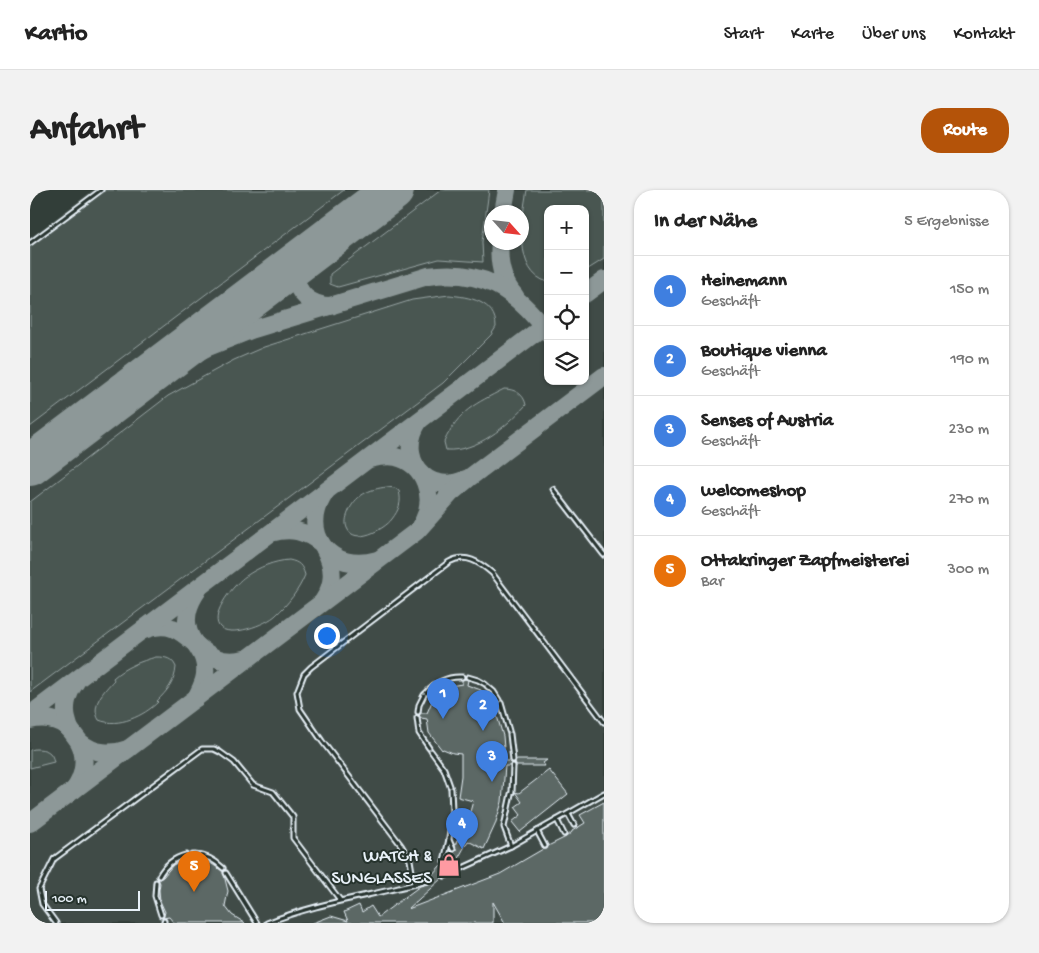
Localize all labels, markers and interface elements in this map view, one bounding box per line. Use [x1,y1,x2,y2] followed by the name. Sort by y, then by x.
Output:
[25,20,88,49] text: Kartio
[724,24,763,45] text: Start
[791,24,834,45] text: Karte
[862,24,925,45] text: Über uns
[953,24,1014,45] text: Kontakt
[921,108,1009,153] button: Route
[30,110,143,151] text: Anfahrt
[484,205,529,250] north arrow
[544,205,589,385] map controls
[544,205,589,250] button: +
[654,210,757,235] text: In der Nähe
[904,213,989,232] text: 5 Ergebnisse
[544,250,589,295] button: −
[701,270,787,293] text: Heinemann
[667,281,673,300] text: 1
[950,281,989,300] text: 150 m
[701,293,760,312] text: Geschäft
[544,295,589,340] button: locate
[544,340,589,385] button: layers
[701,340,827,363] text: Boutique vienna
[666,351,674,370] text: 2
[950,351,989,370] text: 190 m
[701,363,760,382] text: Geschäft
[701,410,833,433] text: Senses of Austria
[666,421,674,440] text: 3
[949,421,989,440] text: 230 m
[701,433,760,452] text: Geschäft
[701,480,806,503] text: welcomeshop
[666,491,674,510] text: 4
[949,491,989,510] text: 270 m
[701,503,760,522] text: Geschäft
[701,550,909,573] text: Ottakringer Zapfmeisterei
[666,561,674,580] text: 5
[947,561,989,580] text: 300 m
[701,573,724,592] text: Bar
[314,623,340,649] your location
[427,678,459,719] pin: 1
[467,690,499,731] pin: 2
[476,741,508,782] pin: 3
[446,808,478,849] pin: 4
[331,846,432,891] place label: WATCH & SUNGLASSES
[178,851,210,892] pin: 5
[436,852,462,878] shop icon: WATCH & SUNGLASSES
[45,888,140,911] scale bar
[52,891,87,908] text: 100 m

